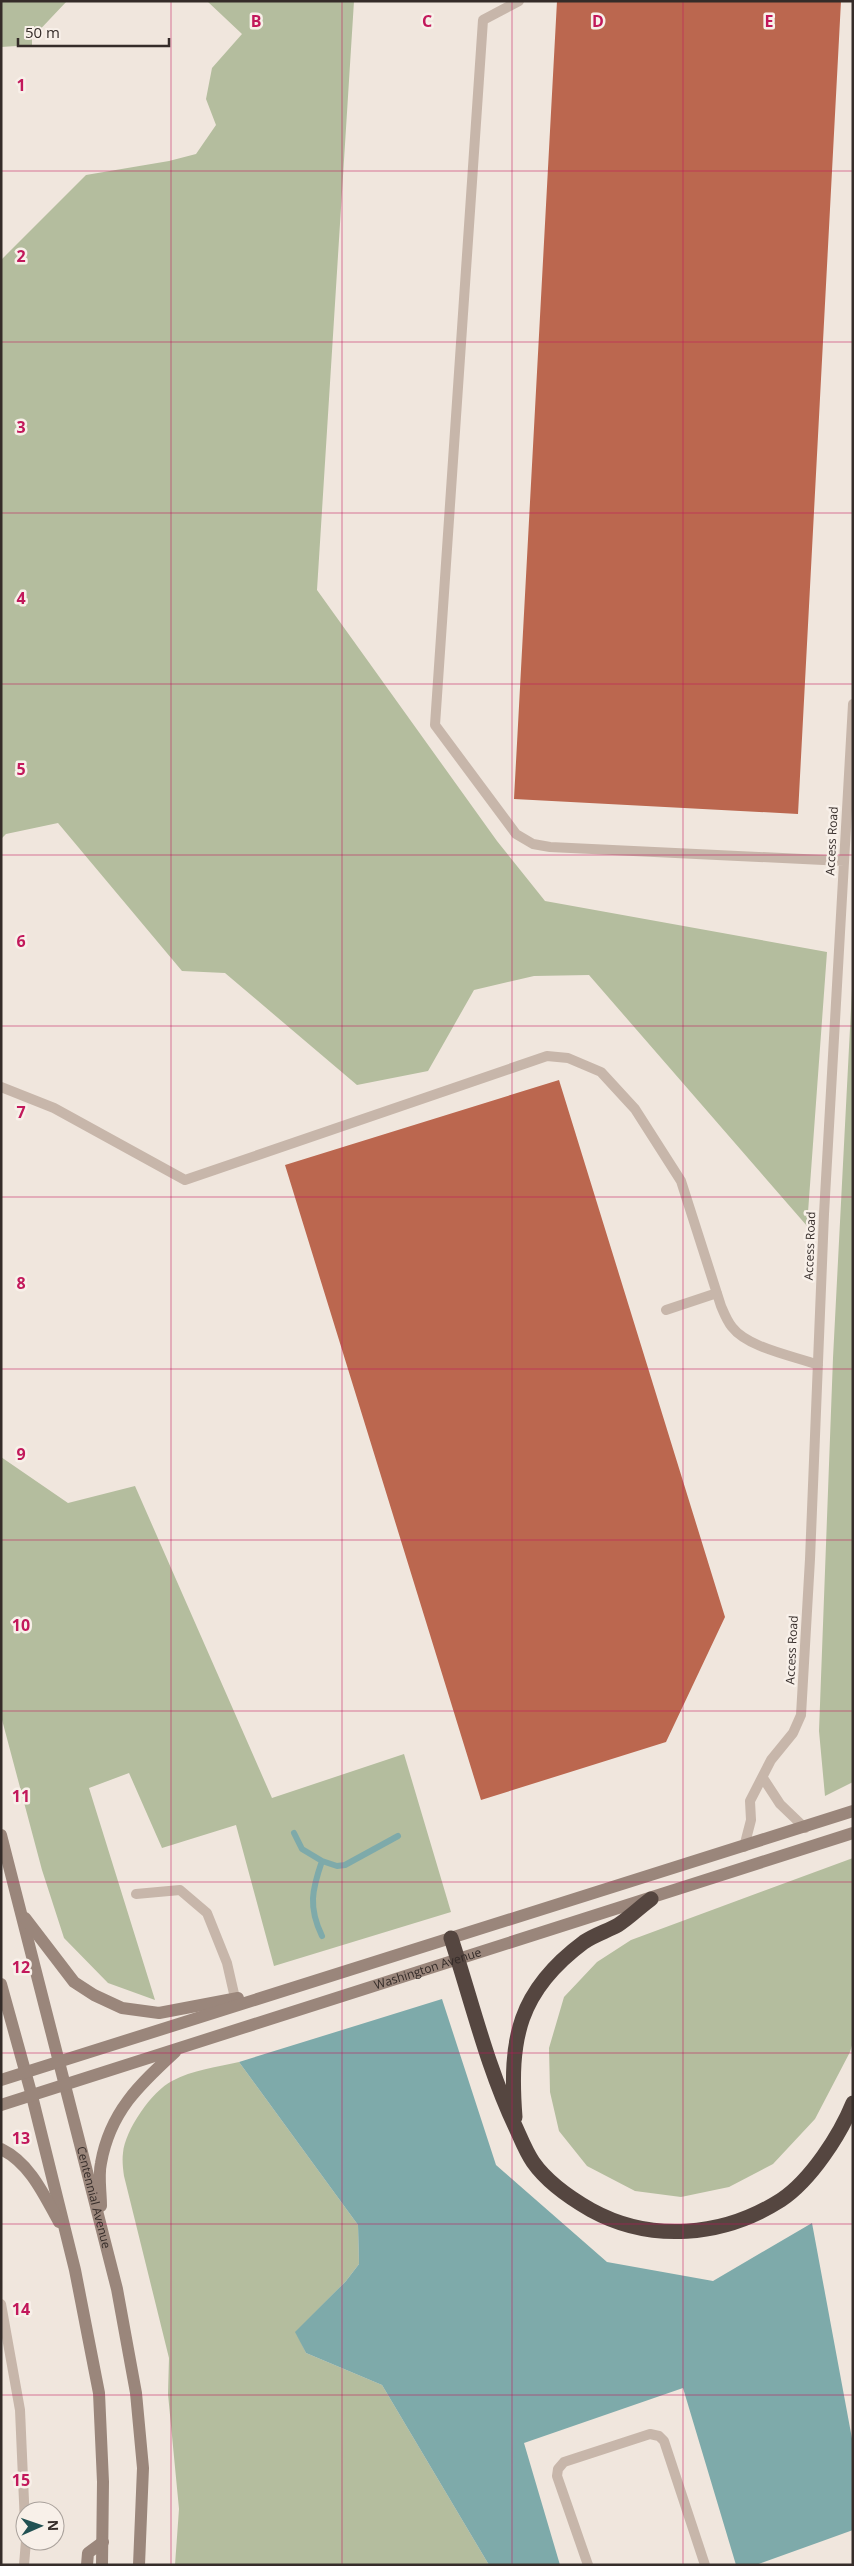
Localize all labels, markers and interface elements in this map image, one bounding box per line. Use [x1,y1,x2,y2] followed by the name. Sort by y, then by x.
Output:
[251,10,261,32] text: B
[422,10,432,32] text: C
[592,10,604,32] text: D
[765,10,774,32] text: E
[18,15,169,47] scale bar
[25,22,60,42] text: 50 m
[16,74,26,96] text: 1
[16,245,26,267] text: 2
[16,416,26,438] text: 3
[16,587,26,609] text: 4
[16,758,26,780] text: 5
[821,806,842,876] street label: Access Road
[16,930,26,952] text: 6
[16,1101,26,1123] text: 7
[800,1211,819,1281] street label: Access Road
[16,1272,26,1294] text: 8
[16,1443,26,1465] text: 9
[12,1614,30,1636] text: 10
[781,1615,802,1685] street label: Access Road
[12,1785,30,1807] text: 11
[372,1943,484,1993] street label: Washington Avenue
[12,1956,30,1978] text: 12
[12,2127,30,2149] text: 13
[73,2144,115,2250] street label: Centennial Avenue
[12,2298,30,2320] text: 14
[12,2469,30,2491] text: 15
[15,2501,65,2551] north arrow
[44,2520,63,2532] text: N

